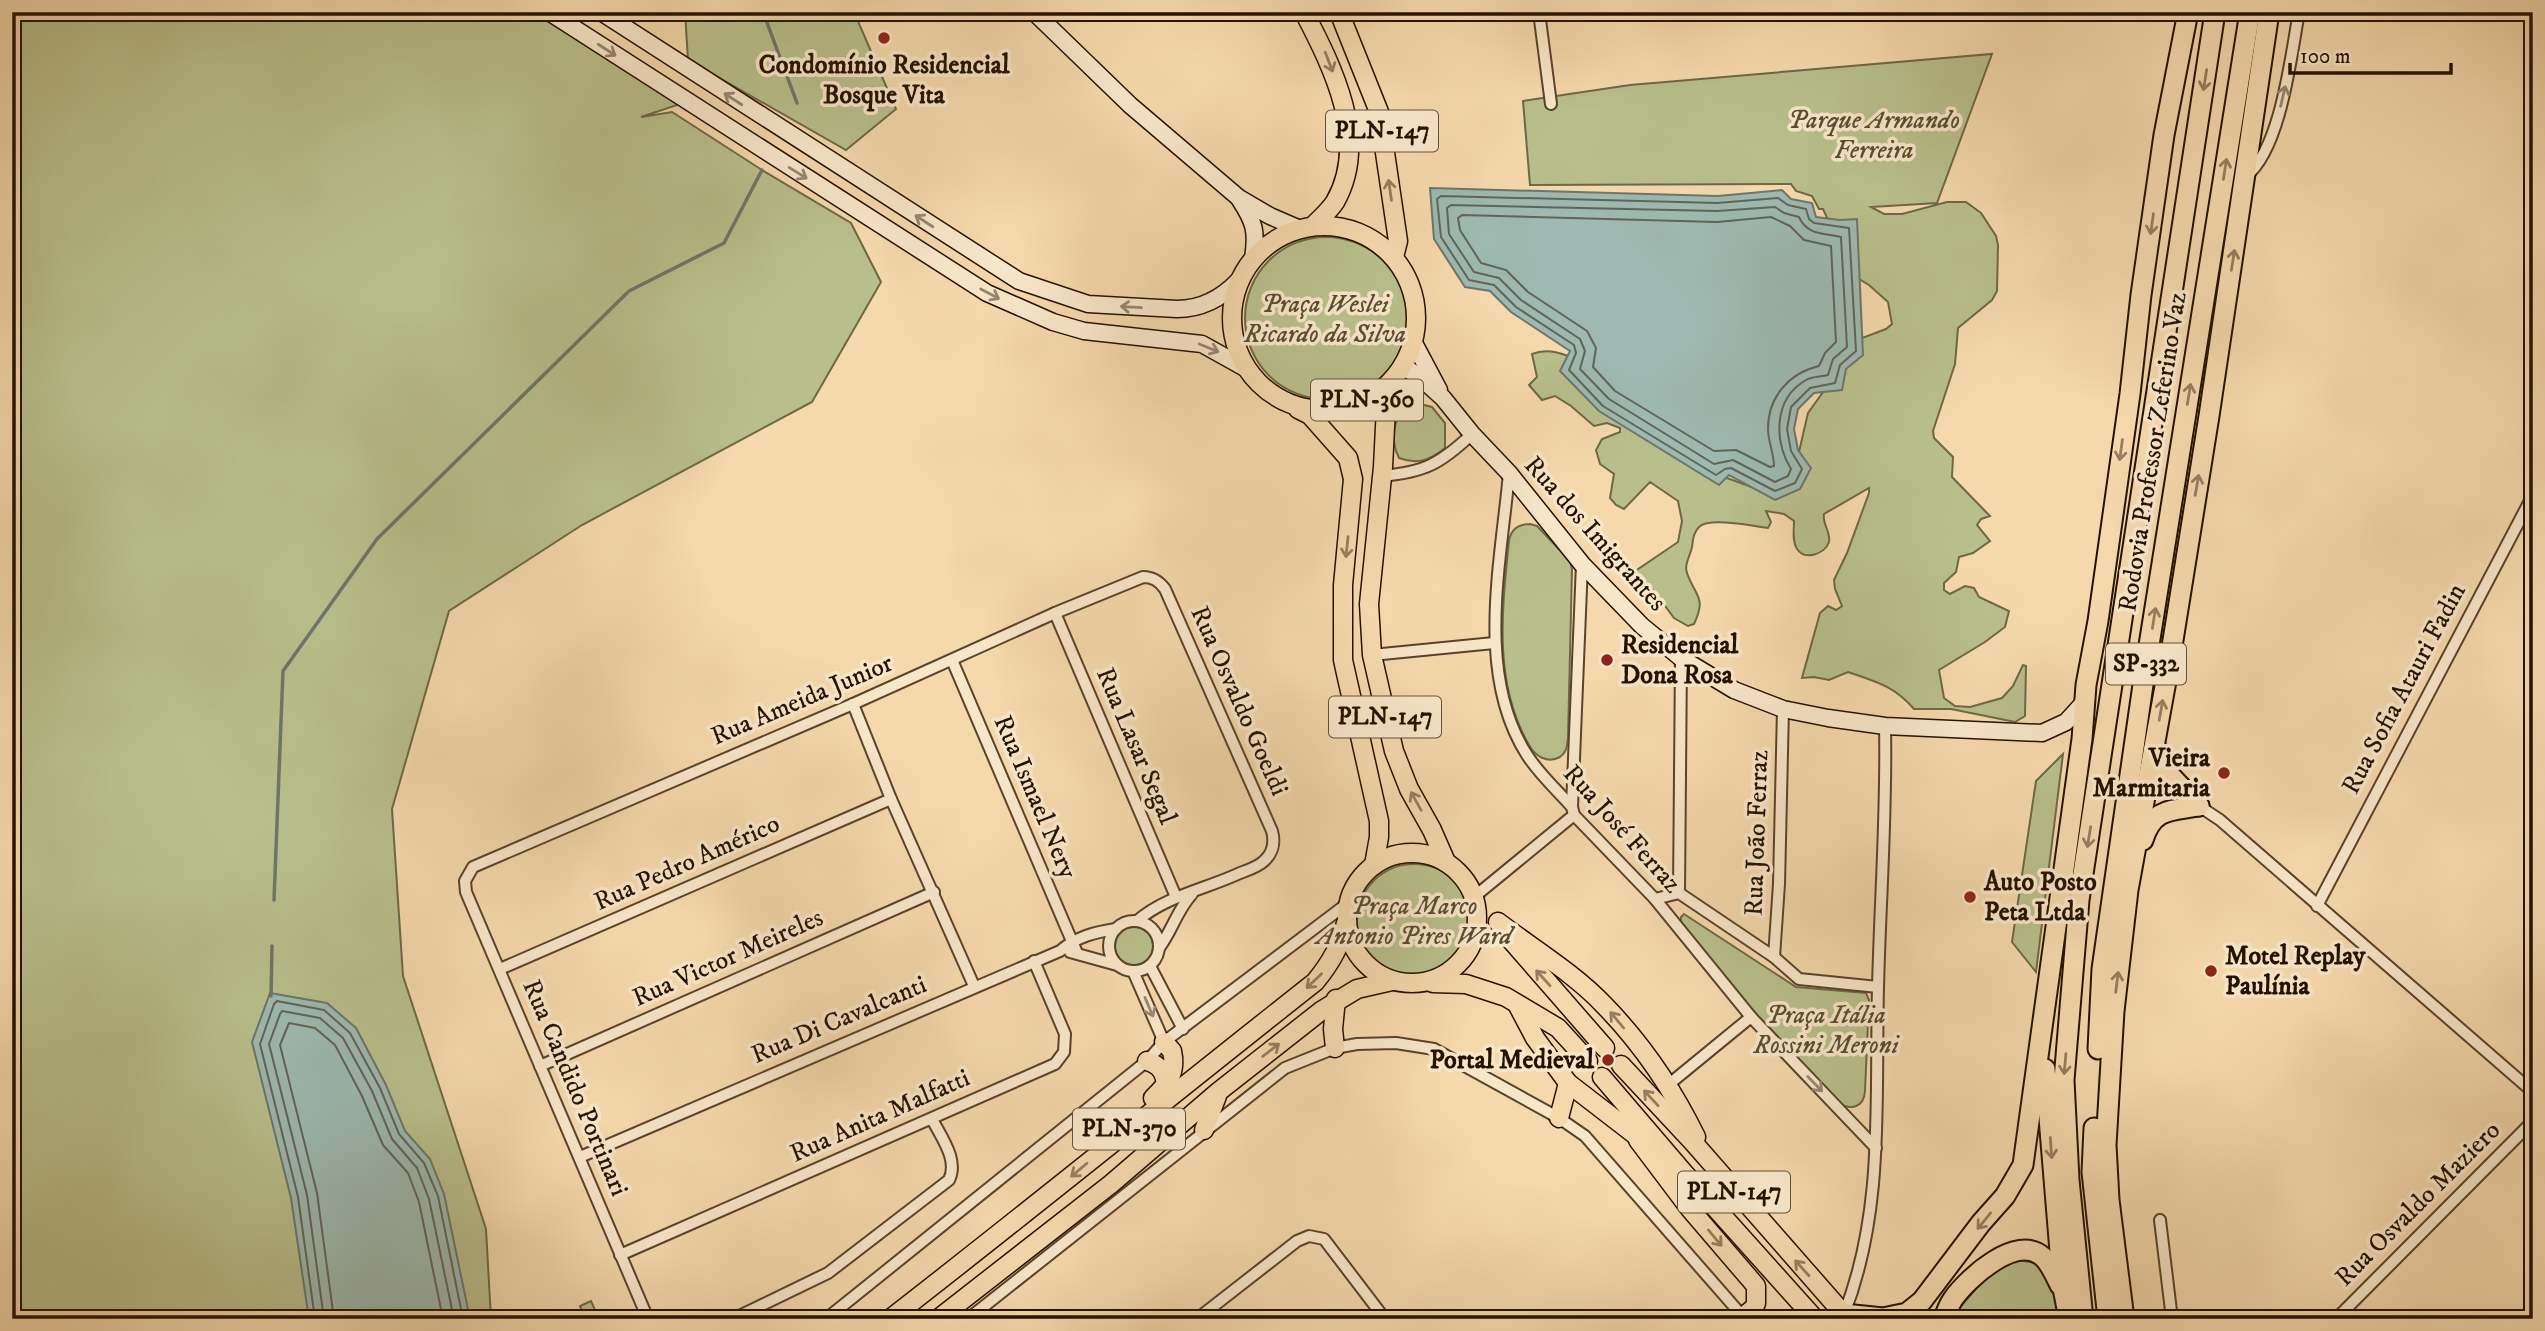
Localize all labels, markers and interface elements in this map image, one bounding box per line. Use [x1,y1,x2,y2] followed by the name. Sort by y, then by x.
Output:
[876,30,892,46] marker: Condomínio Residencial Bosque Vita
[2290,32,2450,76] scale bar
[596,43,616,57] one-way arrow
[2300,44,2351,70] text: 100 m
[758,49,1011,112] place label: Condomínio Residencial Bosque Vita
[1323,51,1336,73] one-way arrow
[2198,68,2211,91] one-way arrow
[2277,85,2290,107] one-way arrow
[723,91,743,105] one-way arrow
[1788,104,1960,167] park label: Parque Armando Ferreira
[1326,110,1438,152] road number: PLN-147
[2219,158,2232,181] one-way arrow
[787,166,807,180] one-way arrow
[1384,179,1397,202] one-way arrow
[2146,212,2159,235] one-way arrow
[915,214,935,228] one-way arrow
[2226,249,2239,272] one-way arrow
[979,288,1000,302] one-way arrow
[1243,288,1406,351] park label: Praça Weslei Ricardo da Silva
[2111,290,2195,614] street label: Rodovia Professor Zeferino Vaz
[1119,301,1142,314] one-way arrow
[1197,342,1219,355] one-way arrow
[1311,380,1423,421] road number: PLN-360
[2183,383,2196,406] one-way arrow
[2115,438,2128,461] one-way arrow
[1517,449,1673,619] street label: Rua dos Imigrantes
[2191,474,2205,497] one-way arrow
[1341,535,1354,557] one-way arrow
[2335,578,2474,800] street label: Rua Sofia Atauri Fadin
[1182,601,1296,801] street label: Rua Osvaldo Goeldi
[2148,608,2161,630] one-way arrow
[1621,629,1739,692] place label: Residencial Dona Rosa
[2106,644,2186,684] road number: SP-332
[706,647,898,753] street label: Rua Ameida Junior
[1599,652,1615,668] marker: Residencial Dona Rosa
[1088,663,1184,830] street label: Rua Lasar Segal
[1329,696,1441,738] road number: PLN-147
[2155,699,2168,722] one-way arrow
[986,710,1084,884] street label: Rua Ismael Nery
[2093,742,2211,805] place label: Vieira Marmitaria
[1738,749,1776,917] street label: Rua João Ferraz
[1556,758,1688,900] street label: Rua José Ferraz
[2216,765,2232,781] marker: Vieira Marmitaria
[1409,791,1423,811] one-way arrow
[589,807,785,919] street label: Rua Pedro Américo
[2082,825,2095,848] one-way arrow
[1983,866,2097,929] place label: Auto Posto Peta Ltda
[1962,889,1978,905] marker: Auto Posto Peta Ltda
[1313,890,1515,953] park label: Praça Marco Antonio Pires Ward
[628,901,828,1015] street label: Rua Victor Meireles
[2225,940,2366,1003] place label: Motel Replay Paulínia
[2203,963,2219,979] marker: Motel Replay Paulínia
[746,968,932,1072] street label: Rua Di Cavalcanti
[1536,970,1552,988] one-way arrow
[2111,972,2124,994] one-way arrow
[1306,973,1323,990] one-way arrow
[514,975,636,1201] street label: Rua Candido Portinari
[1143,996,1156,1017] one-way arrow
[1752,999,1901,1062] park label: Praça Itália Rossini Meroni
[1609,1012,1625,1030] one-way arrow
[1262,1042,1280,1057] one-way arrow
[1429,1044,1595,1077] place label: Portal Medieval
[1600,1052,1616,1068] marker: Portal Medieval
[2058,1052,2071,1074] one-way arrow
[785,1062,975,1170] street label: Rua Anita Malfatti
[1807,1075,1824,1092] one-way arrow
[1643,1090,1660,1107] one-way arrow
[1073,1108,1185,1149] road number: PLN-370
[2328,1114,2508,1294] street label: Rua Osvaldo Maziero
[2045,1136,2058,1159] one-way arrow
[1071,1162,1089,1177] one-way arrow
[1678,1172,1790,1212] road number: PLN-147
[1976,1211,1991,1229] one-way arrow
[1707,1228,1723,1246] one-way arrow
[1794,1260,1811,1277] one-way arrow

